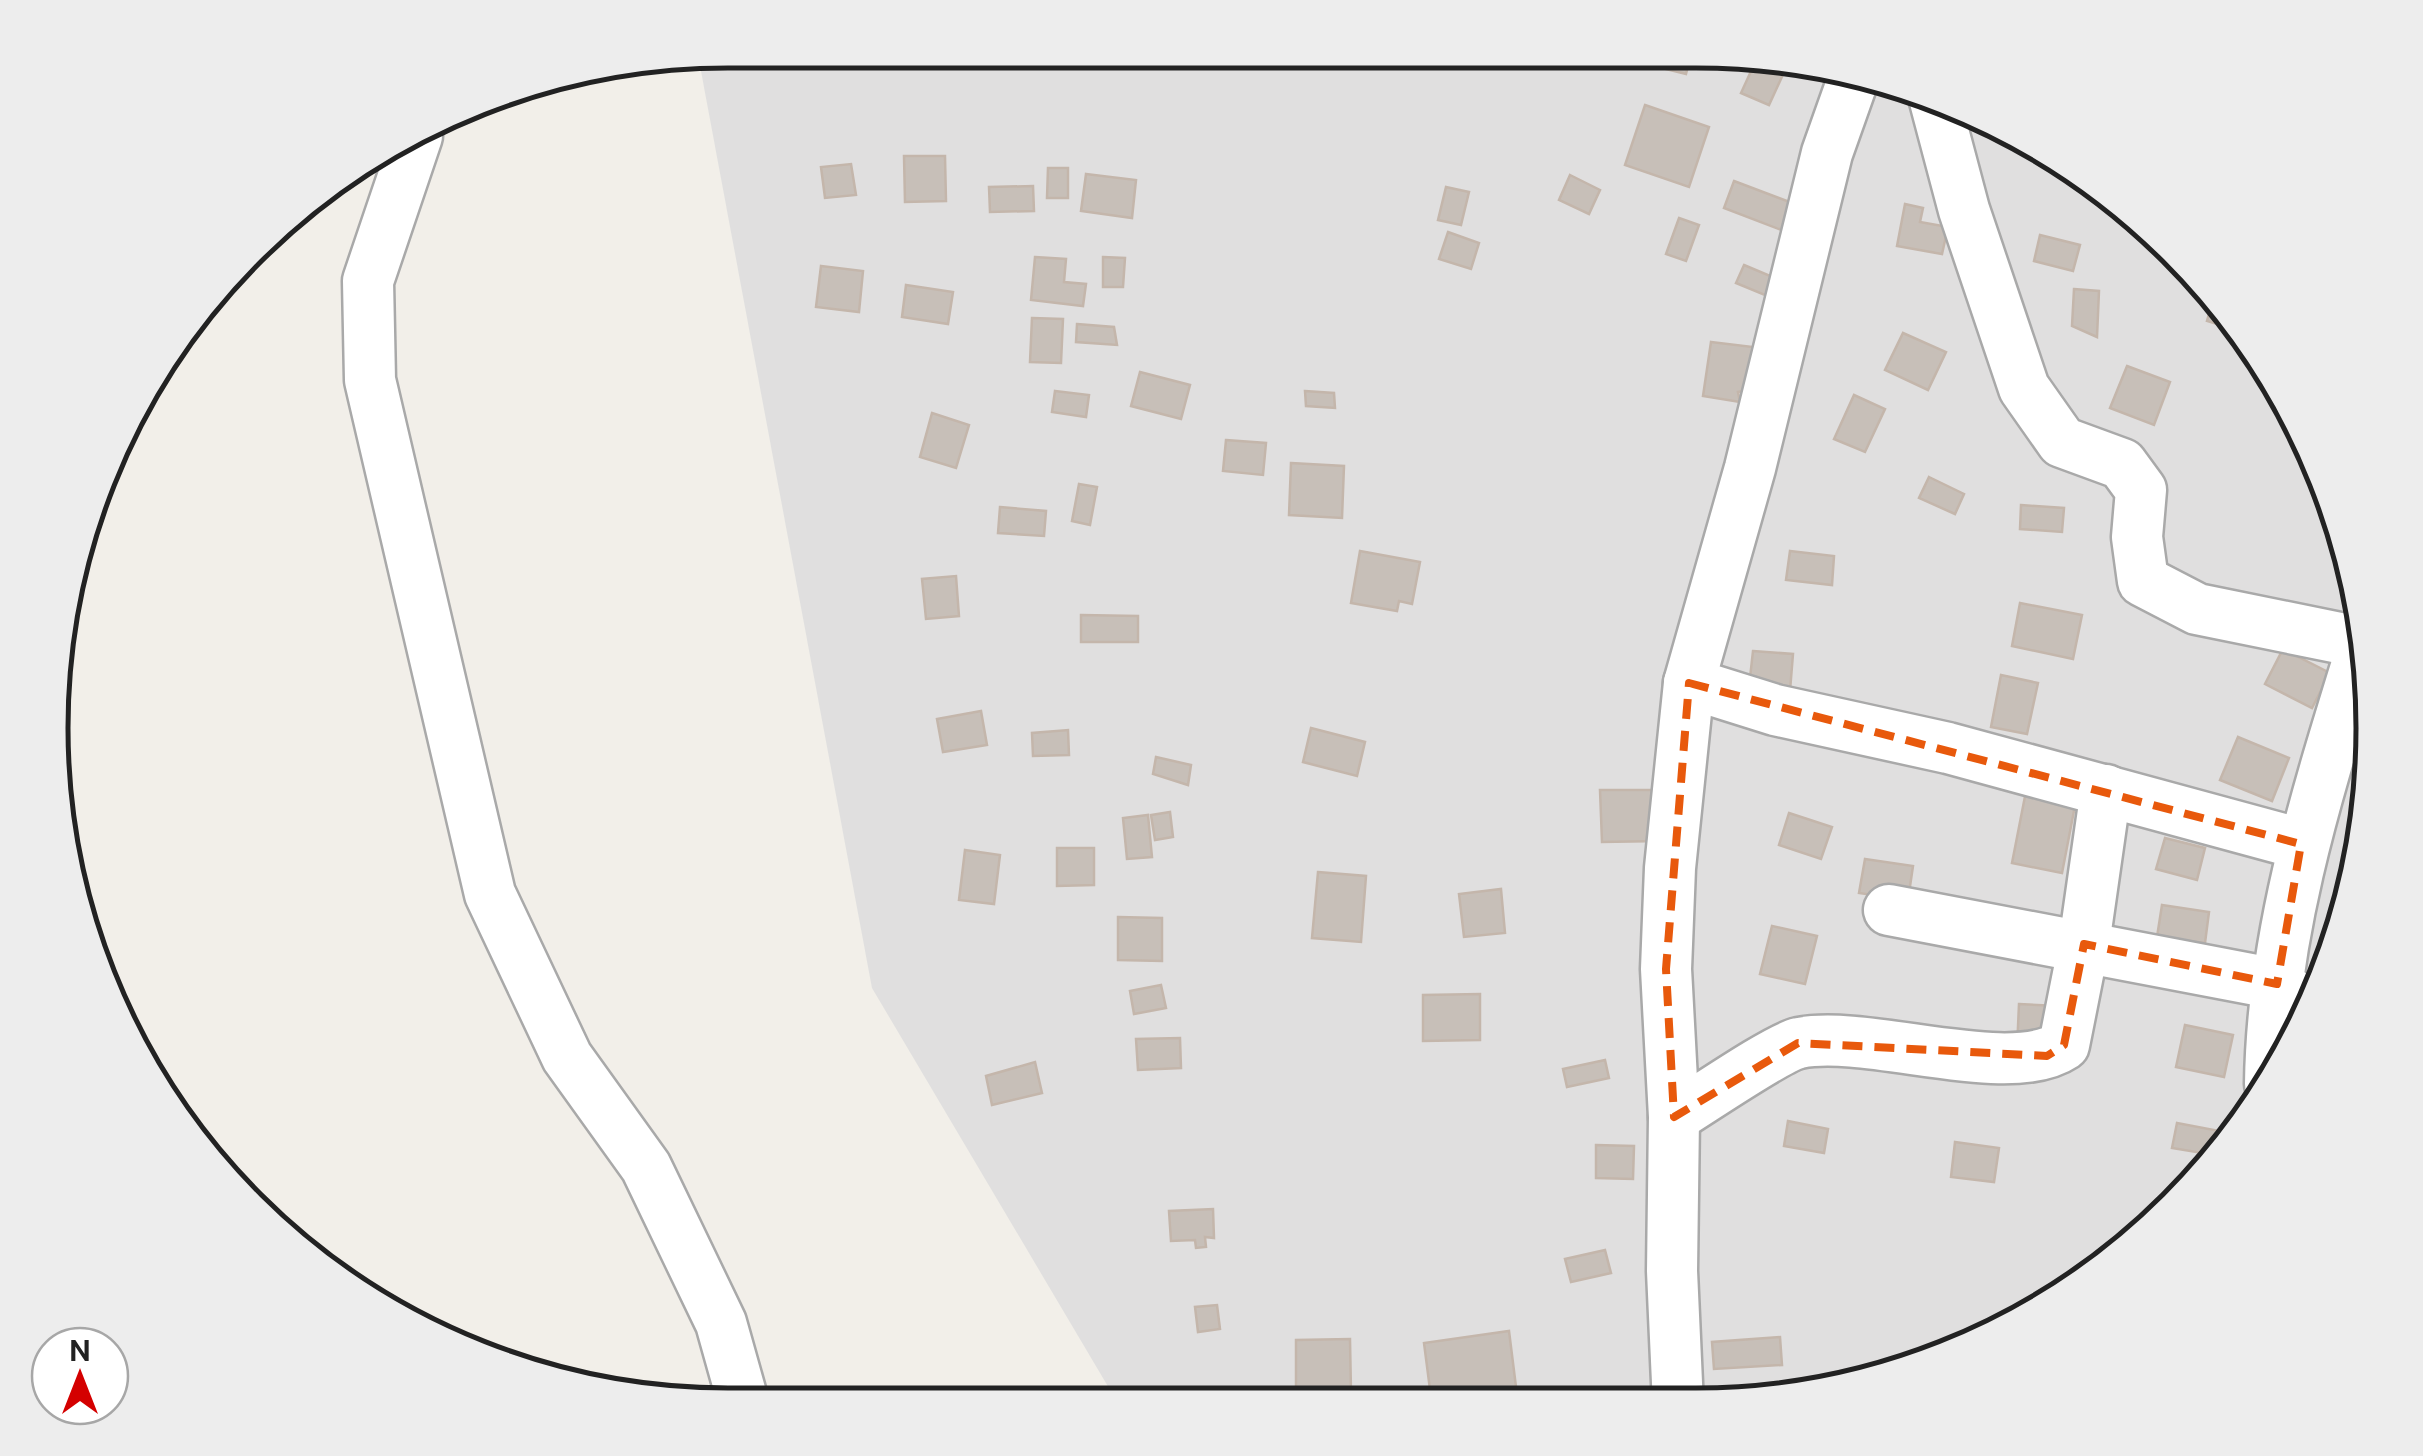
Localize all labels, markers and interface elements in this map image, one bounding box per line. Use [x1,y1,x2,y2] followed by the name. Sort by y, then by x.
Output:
[30,1326,130,1426] north arrow
[69,1334,91,1367] text: N

